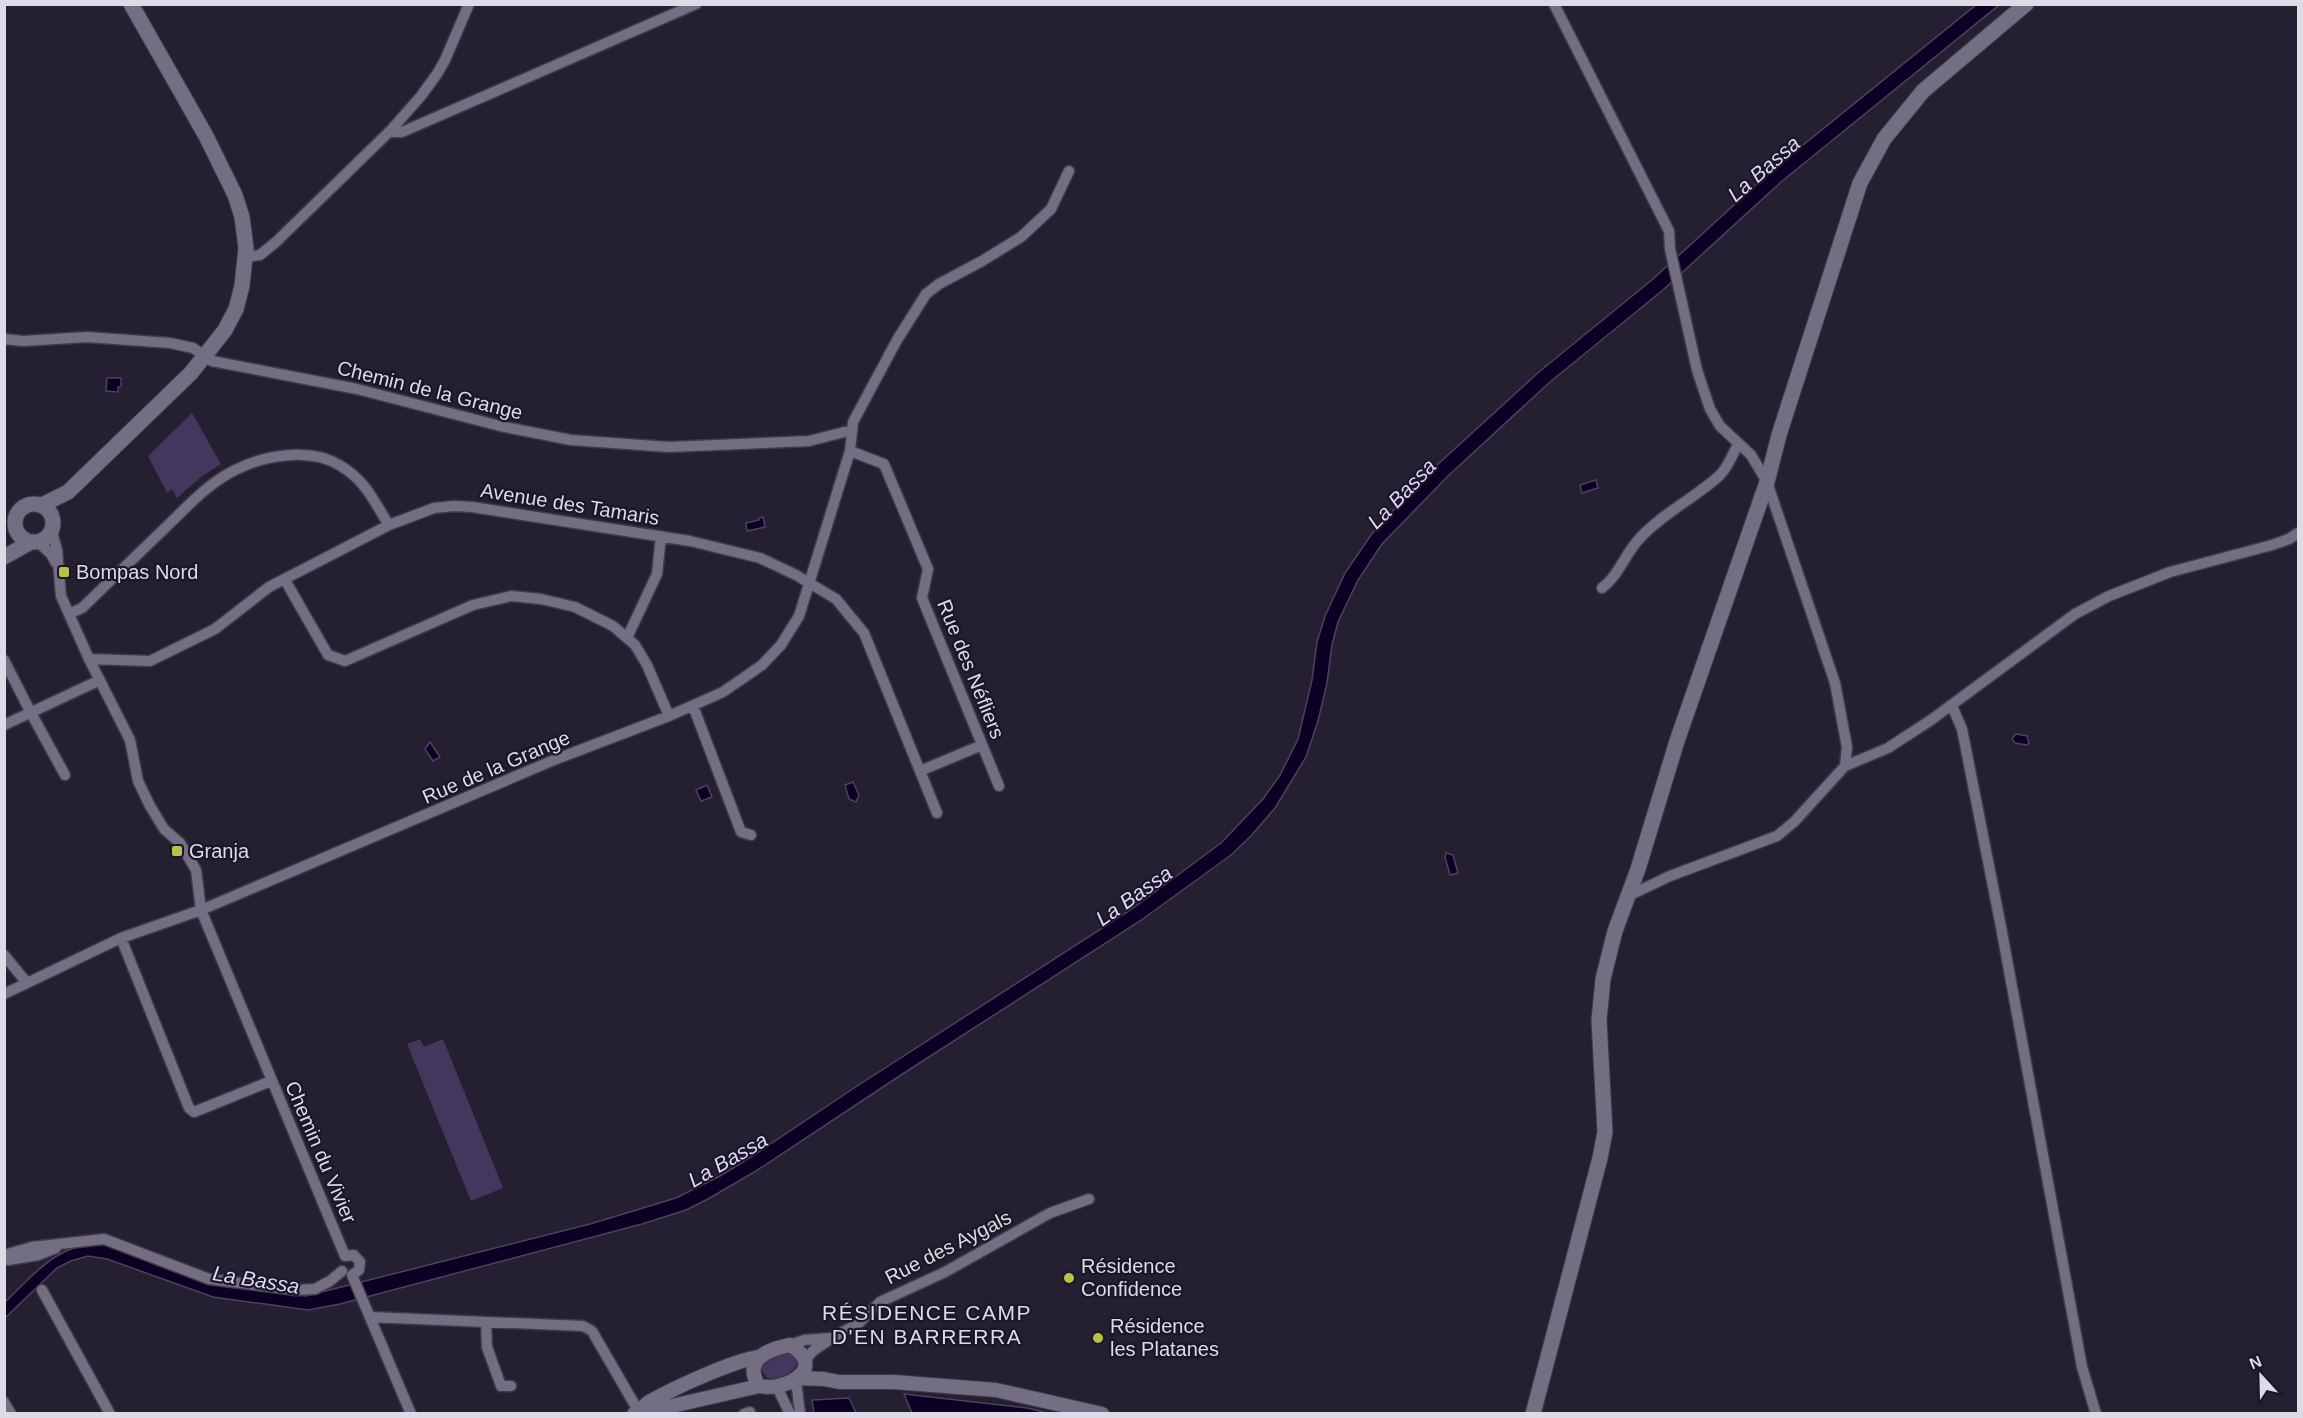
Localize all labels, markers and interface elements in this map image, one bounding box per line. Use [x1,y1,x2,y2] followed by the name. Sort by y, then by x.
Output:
[1723,131,1804,206] water label: La Bassa
[335,356,525,424] street label: Chemin de la Grange
[1363,454,1440,533] water label: La Bassa
[479,479,661,529] street label: Avenue des Tamaris
[76,561,198,583] place label: Bompas Nord
[57,565,71,579] marker: Bompas Nord
[933,596,1009,742] street label: Rue des Néfliers
[419,726,573,808] street label: Rue de la Grange
[189,840,250,862] place label: Granja
[170,844,184,858] marker: Granja
[1091,861,1176,930] water label: La Bassa
[281,1078,361,1227] street label: Chemin du Vivier
[684,1128,771,1191] water label: La Bassa
[881,1206,1015,1288] street label: Rue des Aygals
[1081,1255,1182,1300] place label: Résidence Confidence
[211,1261,301,1298] water label: La Bassa
[1062,1271,1076,1285] marker: Résidence Confidence
[822,1301,1032,1348] district label: RÉSIDENCE CAMP D'EN BARRERRA
[1110,1315,1219,1360] place label: Résidence les Platanes
[1091,1331,1105,1345] marker: Résidence les Platanes
[2231,1346,2291,1406] north arrow
[2247,1353,2264,1373] text: N

